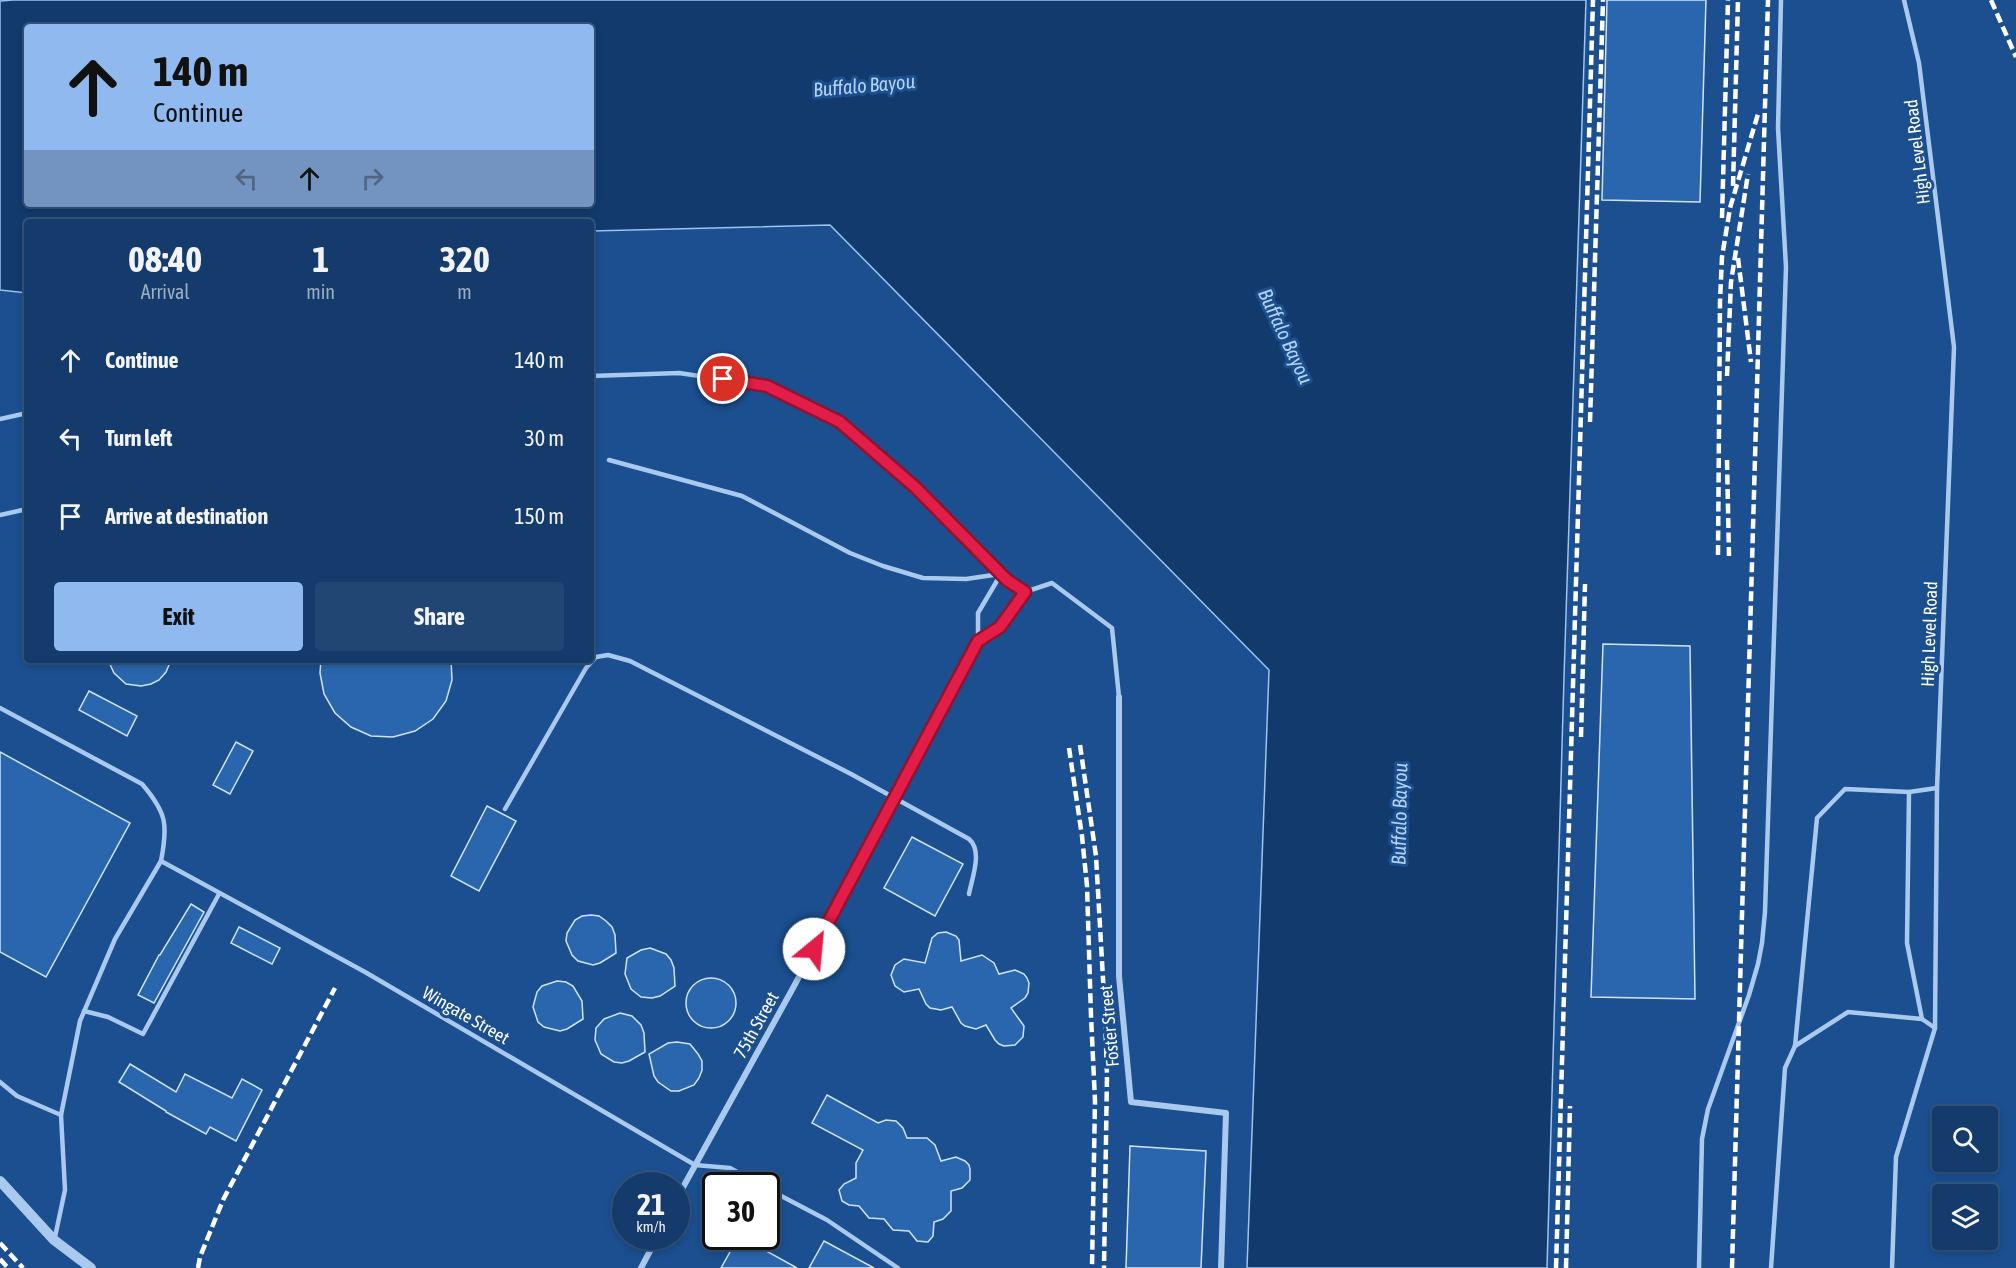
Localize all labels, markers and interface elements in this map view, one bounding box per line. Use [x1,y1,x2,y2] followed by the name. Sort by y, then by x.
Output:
[153,47,248,95] text: 140 m
[54,48,132,126] icon: ahead
[812,69,916,101] water label: Buffalo Bayou
[153,97,243,128] text: Continue
[1900,98,1934,206] street label: High Level Road
[230,162,263,195] icon: left
[293,162,326,195] icon: ahead
[356,162,389,195] icon: right
[128,238,202,280] text: 08:40
[312,238,329,280] text: 1
[439,238,490,280] text: 320
[141,280,190,303] text: Arrival
[306,280,335,303] text: min
[457,280,472,303] text: m
[1254,285,1318,388] water label: Buffalo Bayou
[54,344,87,377] icon: ahead
[105,347,179,373] text: Continue
[514,347,564,373] text: 140 m
[697,353,748,404] pin
[706,362,739,395] icon: arrive
[54,422,87,455] icon: left
[105,425,172,451] text: Turn left
[524,425,564,451] text: 30 m
[54,500,87,533] icon: arrive
[105,503,268,529] text: Arrive at destination
[514,503,564,529] text: 150 m
[1917,581,1941,687] street label: High Level Road
[54,582,303,651] button: Exit
[315,582,564,651] button: Share
[1387,762,1411,865] water label: Buffalo Bayou
[782,917,846,981] position arrow
[419,982,513,1048] street label: Wingate Street
[1095,984,1123,1068] street label: Foster Street
[729,988,783,1062] street label: 75th Street
[1932,1106,1998,1250] map controls
[1932,1106,1998,1172] button: search
[702,1172,780,1250] speed limit sign: 30
[1932,1184,1998,1250] button: layers
[637,1187,665,1221] text: 21
[636,1218,666,1235] text: km/h

